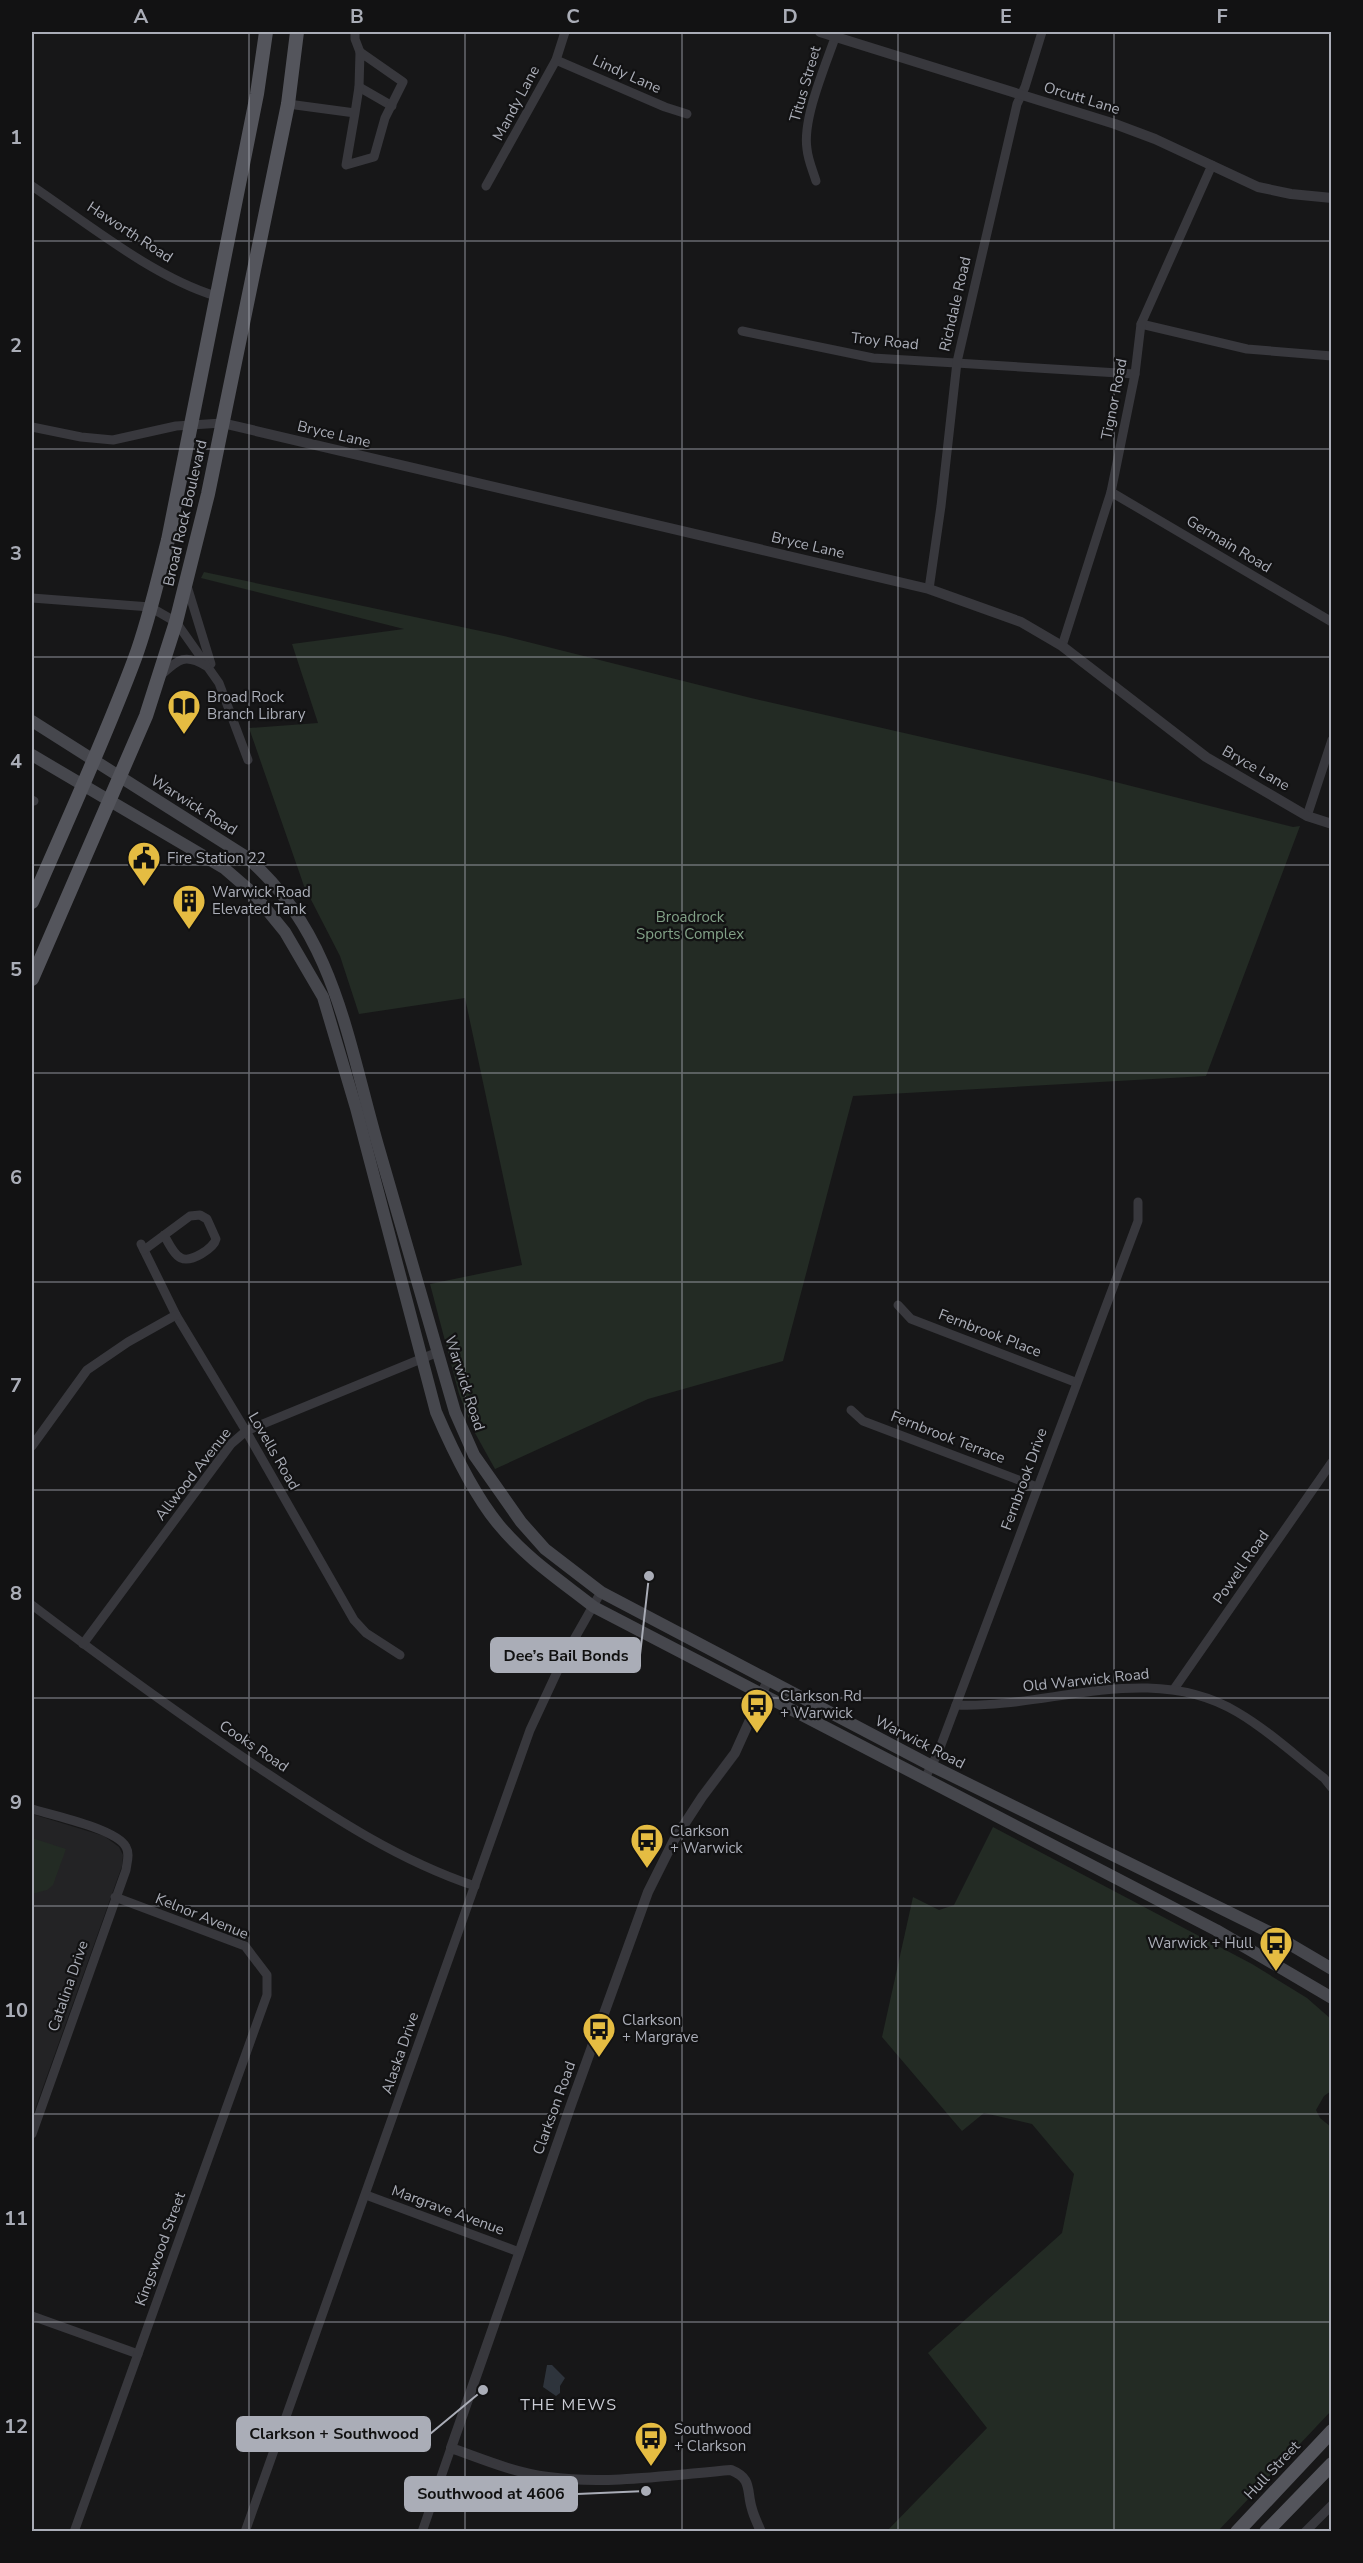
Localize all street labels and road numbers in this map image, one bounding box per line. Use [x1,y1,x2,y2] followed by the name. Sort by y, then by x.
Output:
[785,43,826,124] street label: Titus Street
[590,50,664,98] street label: Lindy Lane
[488,62,544,144] street label: Mandy Lane
[1041,77,1123,119] street label: Orcutt Lane
[83,197,177,267] street label: Haworth Road
[934,255,976,353] street label: Richdale Road
[850,328,920,354] street label: Troy Road
[1096,357,1132,441] street label: Tignor Road
[295,416,373,452] street label: Bryce Lane
[158,438,212,588] street label: Broad Rock Boulevard
[1183,511,1275,577] street label: Germain Road
[769,527,847,563] street label: Bryce Lane
[1219,741,1293,795] street label: Bryce Lane
[147,770,241,840] street label: Warwick Road
[936,1304,1044,1362] street label: Fernbrook Place
[440,1333,490,1433] street label: Warwick Road
[888,1406,1008,1468] street label: Fernbrook Terrace
[244,1408,304,1494] street label: Lovells Road
[150,1424,236,1524] street label: Allwood Avenue
[996,1425,1052,1533] street label: Fernbrook Drive
[1208,1526,1274,1608] street label: Powell Road
[1022,1663,1150,1697] street label: Old Warwick Road
[871,1711,969,1773] street label: Warwick Road
[215,1715,293,1777] street label: Cooks Road
[152,1888,252,1944] street label: Kelnor Avenue
[43,1938,93,2034] street label: Catalina Drive
[377,2009,423,2097] street label: Alaska Drive
[528,2059,580,2157] street label: Clarkson Road
[389,2180,507,2240] street label: Margrave Avenue
[130,2189,190,2309] street label: Kingswood Street
[1240,2436,1305,2504] street label: Hull Street

